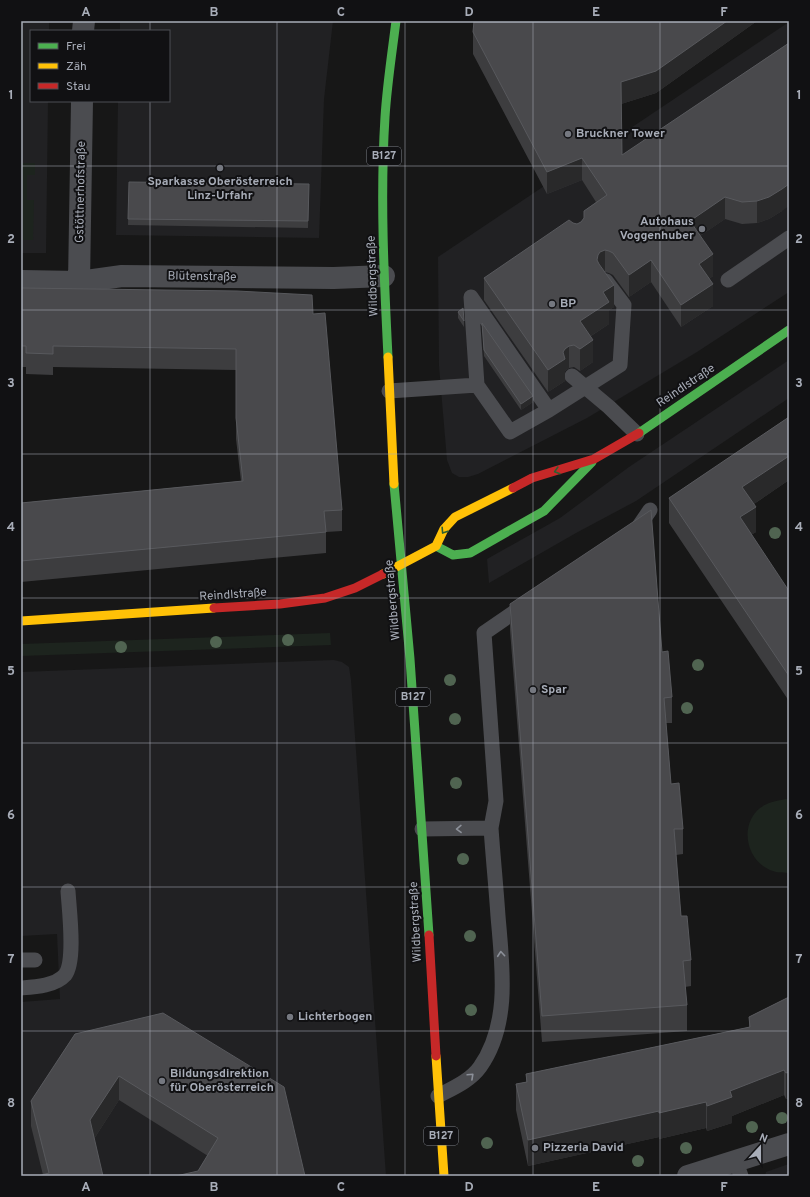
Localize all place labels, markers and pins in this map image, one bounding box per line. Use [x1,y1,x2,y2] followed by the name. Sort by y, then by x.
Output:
[576,126,665,142] place label: Bruckner Tower
[563,129,573,139] marker: Bruckner Tower
[215,163,225,173] marker: Sparkasse Oberösterreich Linz-Urfahr
[147,174,293,204] place label: Sparkasse Oberösterreich Linz-Urfahr
[620,214,694,244] place label: Autohaus Voggenhuber
[697,224,707,234] marker: Autohaus Voggenhuber
[560,296,576,312] place label: BP
[547,299,557,309] marker: BP
[541,682,567,698] place label: Spar
[528,685,538,695] marker: Spar
[298,1009,372,1025] place label: Lichterbogen
[285,1012,295,1022] marker: Lichterbogen
[170,1066,274,1096] place label: Bildungsdirektion für Oberösterreich
[157,1076,167,1086] marker: Bildungsdirektion für Oberösterreich
[543,1140,624,1156] place label: Pizzeria David
[530,1143,540,1153] marker: Pizzeria David

